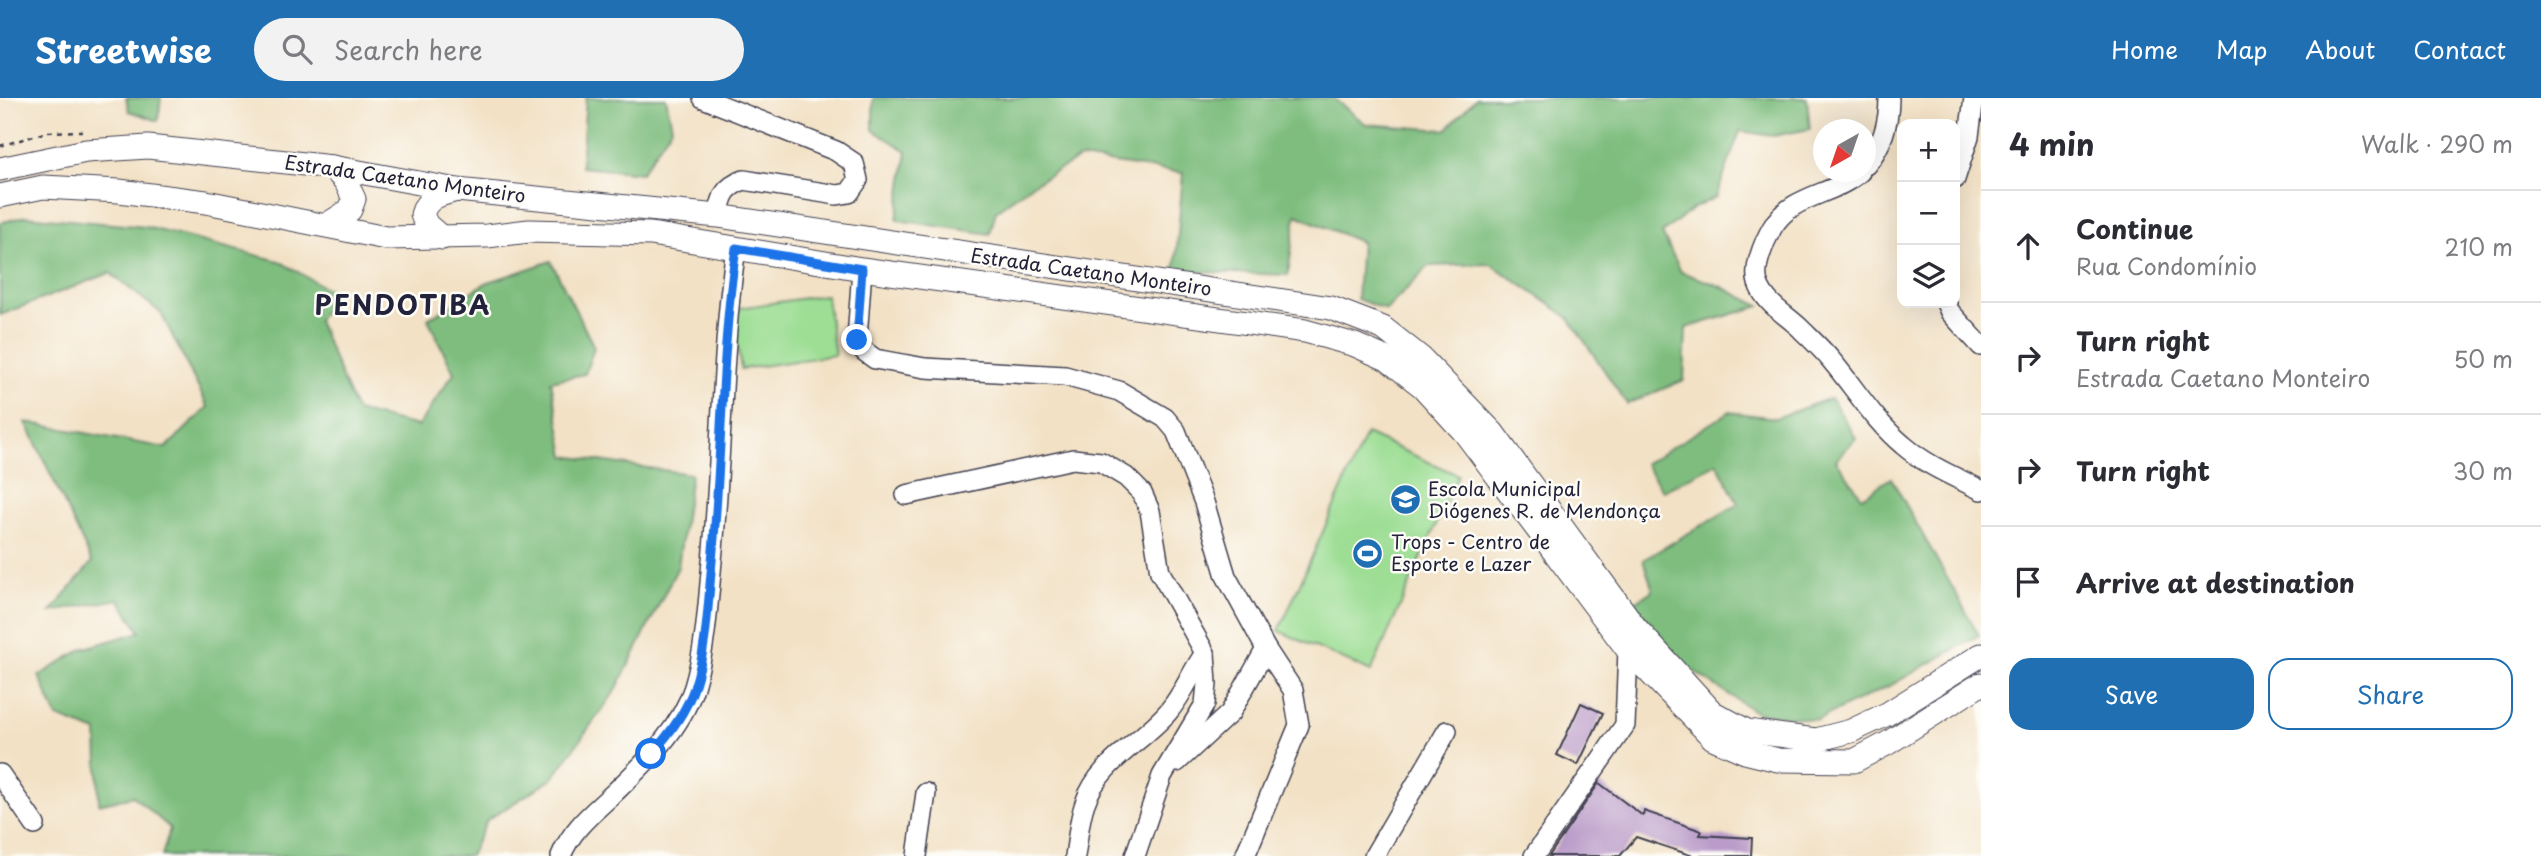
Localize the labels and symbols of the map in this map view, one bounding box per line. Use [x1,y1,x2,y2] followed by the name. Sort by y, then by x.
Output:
[1813,119,1876,182] north arrow
[283,147,527,209] street label: Estrada Caetano Monteiro
[969,240,1213,302] street label: Estrada Caetano Monteiro
[315,285,491,324] district label: PENDOTIBA
[841,324,872,355] route end
[1428,474,1660,524] place label: Escola Municipal Diógenes R. de Mendonça
[1388,483,1422,517] school or university icon: Escola Municipal Diógenes R. de Mendonça
[1391,527,1550,577] place label: Trops - Centro de Esporte e Lazer
[1351,536,1385,570] sports icon: Trops - Centro de Esporte e Lazer
[635,738,666,769] route start

